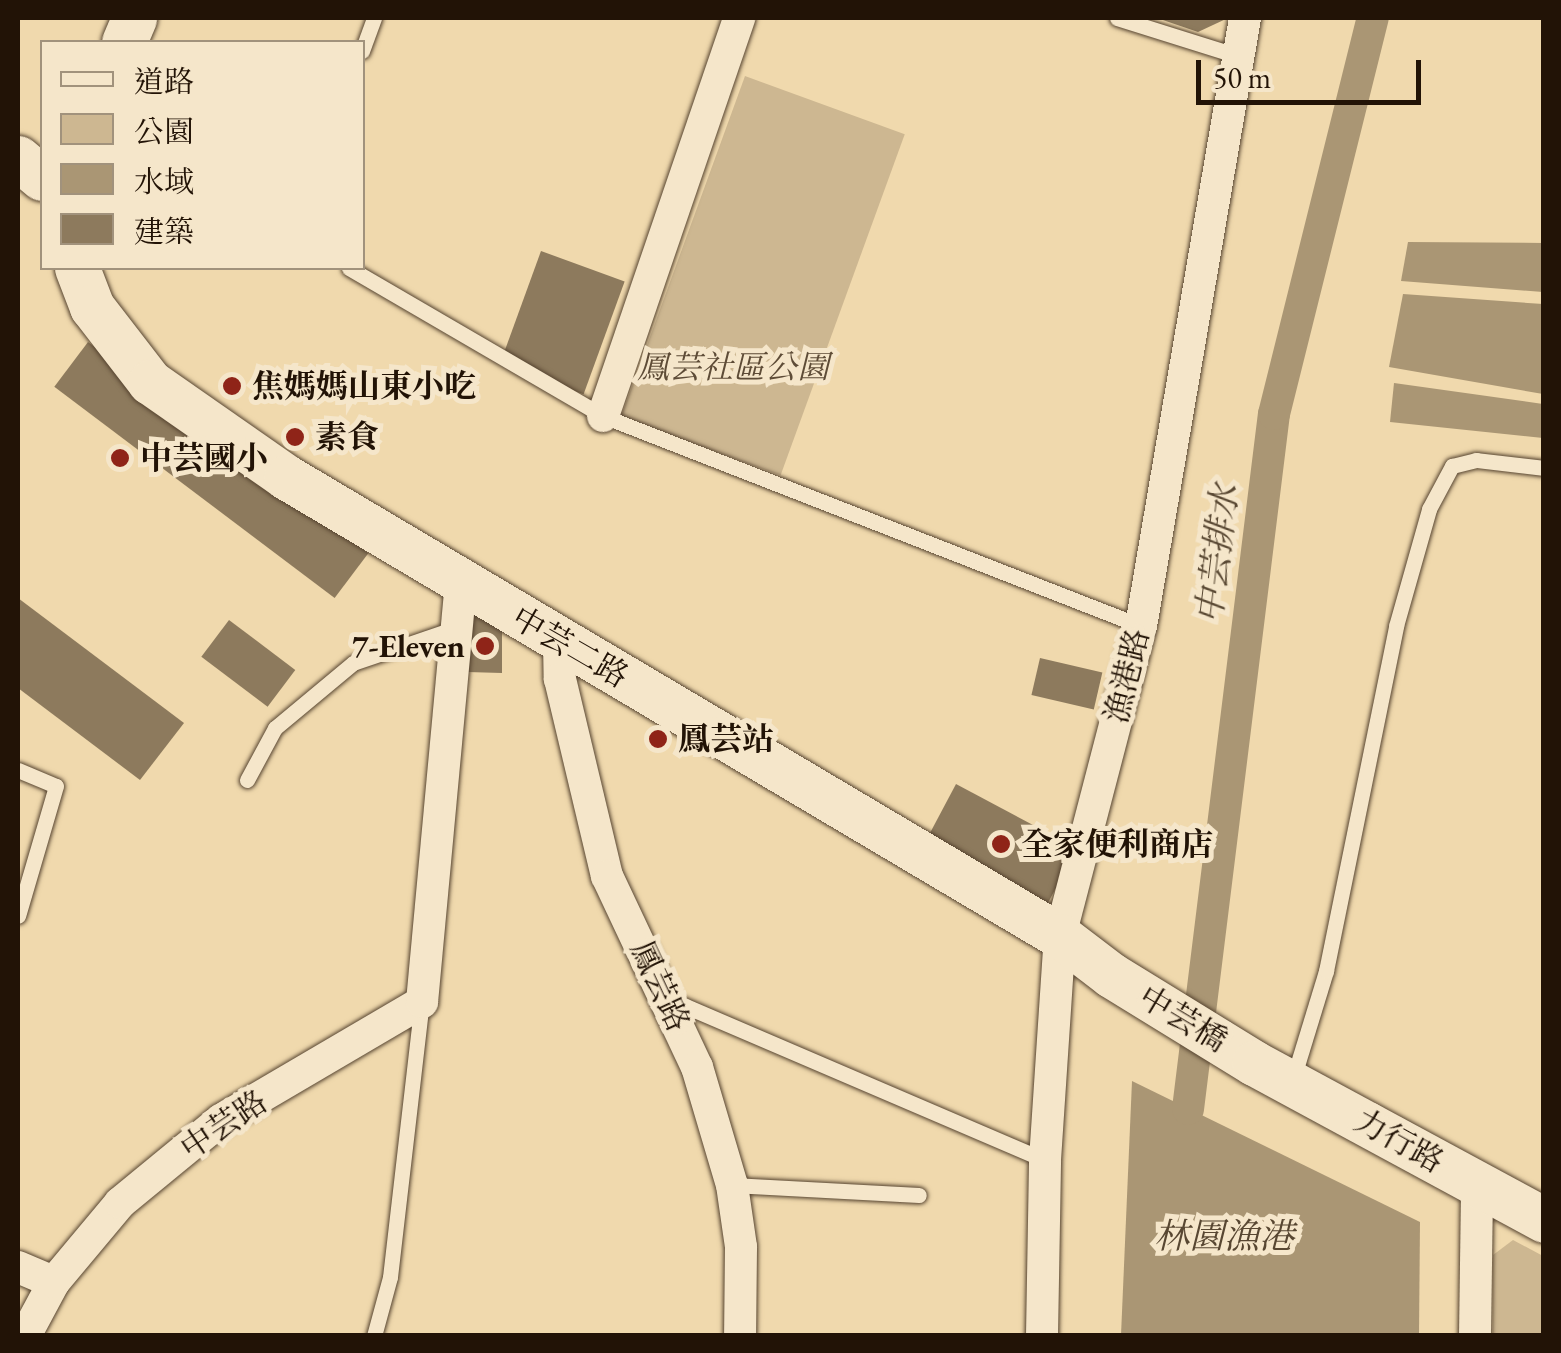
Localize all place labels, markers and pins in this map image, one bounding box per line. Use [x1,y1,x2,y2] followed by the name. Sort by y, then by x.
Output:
[252,367,476,405] place label: 焦媽媽山東小吃
[221,375,243,397] marker: 焦媽媽山東小吃
[315,418,379,456] place label: 素食
[284,426,306,448] marker: 素食
[140,439,268,477] place label: 中芸國小
[109,447,131,469] marker: 中芸國小
[352,627,465,665] place label: 7-Eleven
[474,635,496,657] marker: 7-Eleven
[678,720,774,758] place label: 鳳芸站
[647,728,669,750] marker: 鳳芸站
[1021,825,1213,863] place label: 全家便利商店
[990,833,1012,855] marker: 全家便利商店

